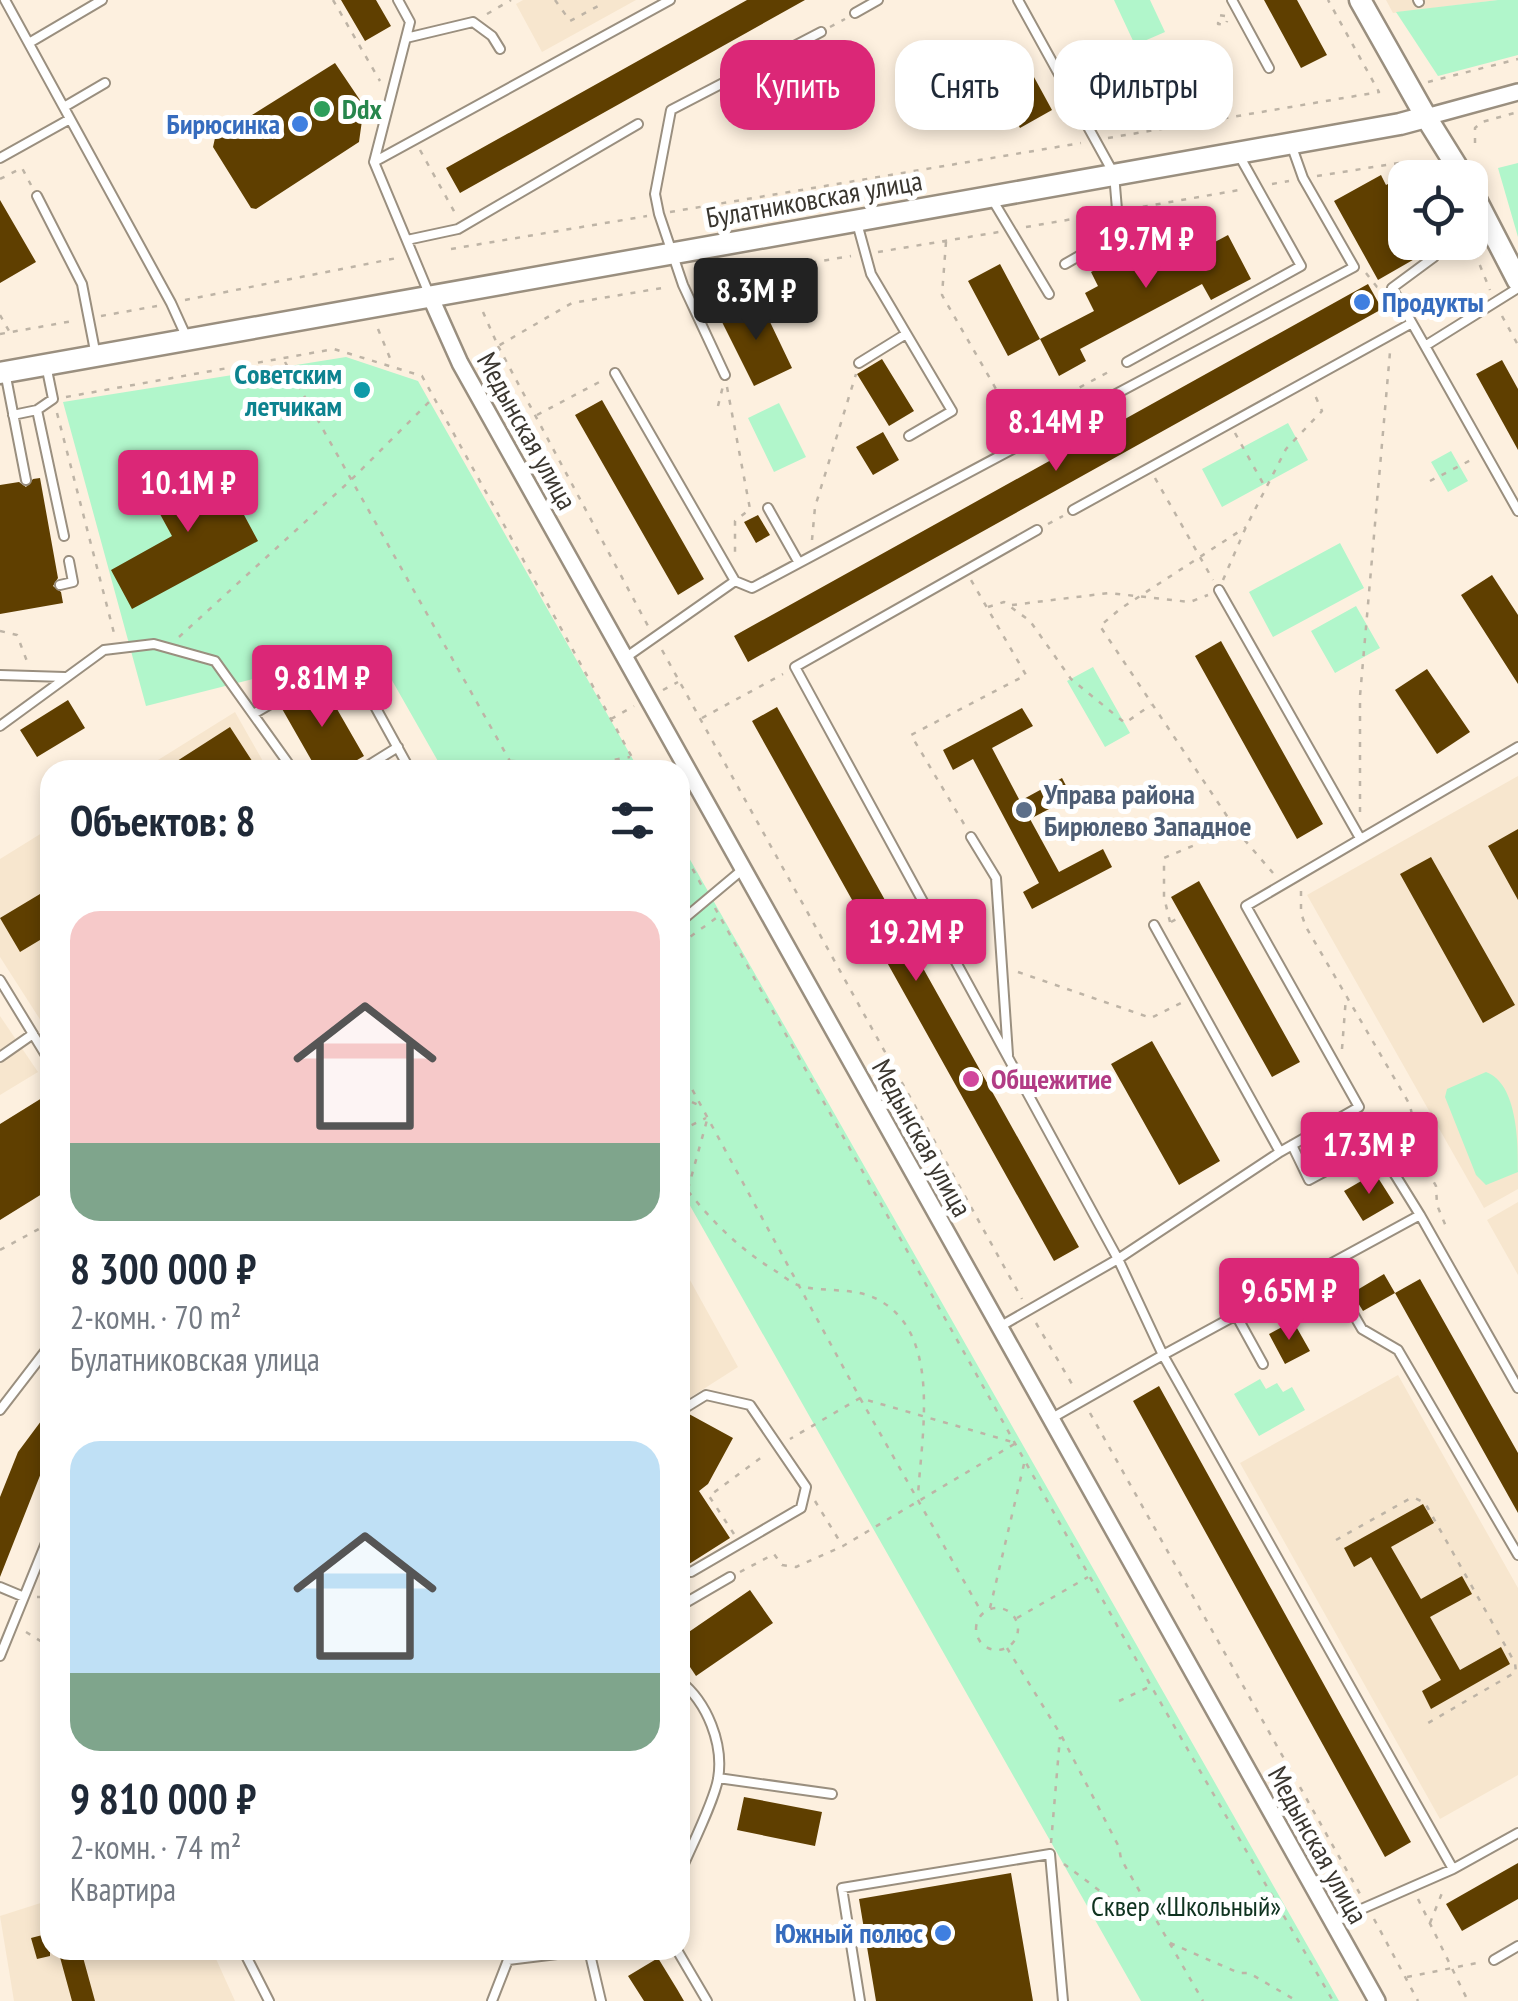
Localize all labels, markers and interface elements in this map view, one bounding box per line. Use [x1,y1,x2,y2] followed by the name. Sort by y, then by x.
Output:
[720,40,875,130] chip: Купить
[895,40,1034,130] chip: Снять
[1054,40,1233,130] chip: Фильтры
[342,90,382,127] place label: Ddx
[311,98,333,120] marker: Ddx
[167,105,280,142] place label: Бирюсинка
[289,113,311,135] marker: Бирюсинка
[1388,160,1488,260] map controls
[1388,160,1488,260] button: locate
[703,161,925,236] street label: Булатниковская улица
[1054,206,1238,291] pin: 19.7M ₽
[1098,217,1194,259] text: 19.7M ₽
[675,258,837,343] pin: 8.3M ₽
[716,269,796,311] text: 8.3M ₽
[1382,283,1484,320] place label: Продукты
[1351,291,1373,313] marker: Продукты
[469,345,586,516] street label: Медынская улица
[234,355,342,424] place label: Cоветским летчикам
[351,379,373,401] marker: Cоветским летчикам
[964,389,1148,474] pin: 8.14M ₽
[1008,400,1104,442] text: 8.14M ₽
[96,450,280,535] pin: 10.1M ₽
[140,461,236,503] text: 10.1M ₽
[230,645,414,730] pin: 9.81M ₽
[274,656,370,698] text: 9.81M ₽
[1043,775,1251,844] place label: Управа района Бирюлево Западное
[70,793,256,848] text: Объектов: 8
[605,793,660,848] icon: filters
[1013,799,1035,821] marker: Управа района Бирюлево Западное
[824,899,1008,984] pin: 19.2M ₽
[868,910,964,952] text: 19.2M ₽
[275,976,455,1156] icon: home
[864,1052,981,1223] street label: Медынская улица
[991,1060,1112,1097] place label: Общежитие
[960,1068,982,1090] marker: Общежитие
[1277,1112,1461,1197] pin: 17.3M ₽
[1323,1123,1415,1165] text: 17.3M ₽
[70,1241,256,1296] text: 8 300 000 ₽
[1197,1258,1381,1343] pin: 9.65M ₽
[1241,1269,1337,1311] text: 9.65M ₽
[70,1296,241,1338] text: 2-комн. · 70 m²
[70,1338,320,1380] text: Булатниковская улица
[275,1506,455,1686] icon: home
[1260,1759,1377,1930] street label: Медынская улица
[70,1771,256,1826] text: 9 810 000 ₽
[70,1826,241,1868] text: 2-комн. · 74 m²
[70,1868,176,1910] text: Квартира
[1091,1887,1281,1924] park label: Сквер «Школьный»
[775,1914,923,1951] place label: Южный полюс
[932,1922,954,1944] marker: Южный полюс

